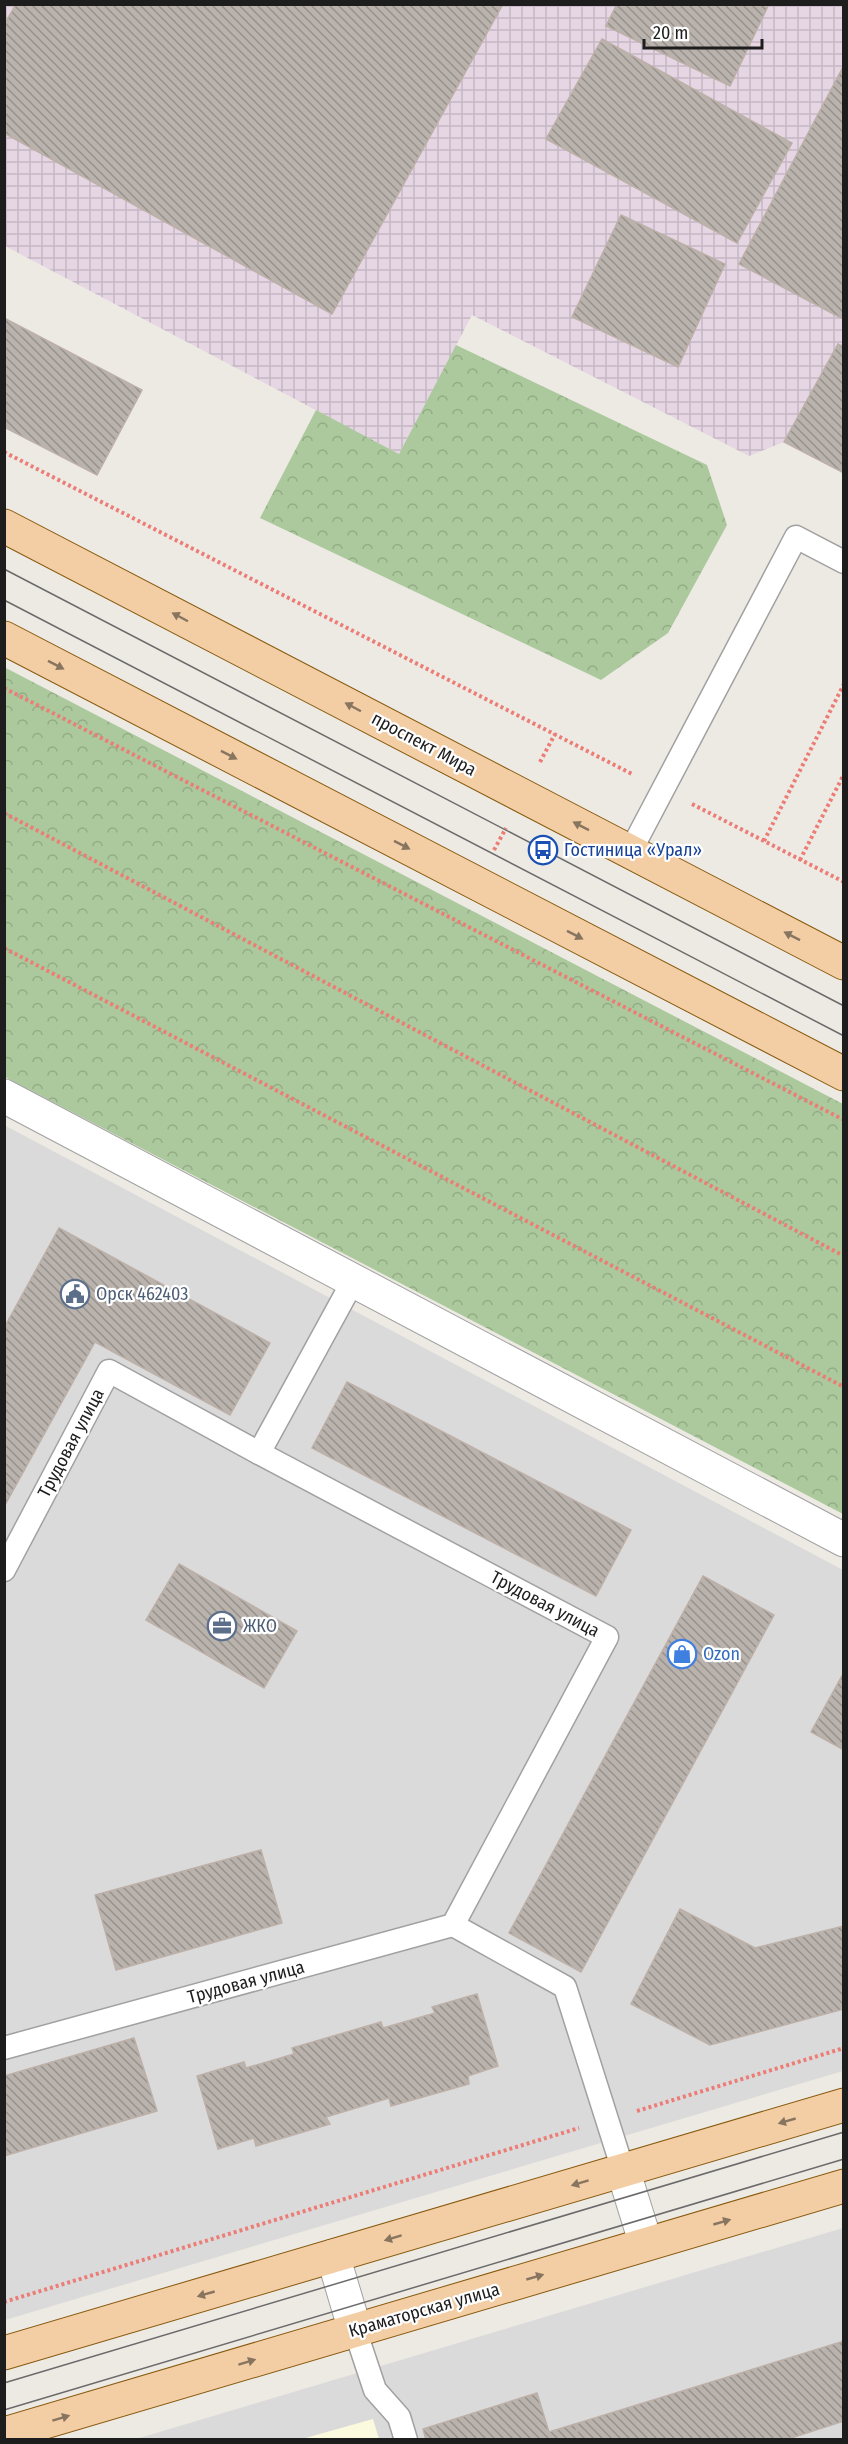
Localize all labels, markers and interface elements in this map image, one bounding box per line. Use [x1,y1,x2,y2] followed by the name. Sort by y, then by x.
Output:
[644,12,762,50] scale bar
[653,22,688,44] text: 20 m
[171,612,188,622] one-way arrow
[48,660,65,670] one-way arrow
[344,702,361,712] one-way arrow
[368,707,480,781] street label: проспект Мира
[221,750,238,760] one-way arrow
[573,822,590,831] one-way arrow
[527,834,559,866] bus stop icon: Гостиница «Урал»
[564,839,702,861] place label: Гостиница «Урал»
[394,840,411,850] one-way arrow
[567,930,584,940] one-way arrow
[783,931,800,940] one-way arrow
[59,1278,91,1310] public building icon: Орск 462403
[96,1283,188,1305] place label: Орск 462403
[33,1385,109,1501] street label: Трудовая улица
[487,1566,603,1642] street label: Трудовая улица
[206,1610,238,1642] office icon: ЖКО
[243,1615,277,1637] place label: ЖКО
[666,1638,698,1670] shop icon: Ozon
[703,1643,740,1665] place label: Ozon
[185,1956,307,2008] street label: Трудовая улица
[778,2117,796,2126] one-way arrow
[571,2179,589,2188] one-way arrow
[713,2216,731,2226] one-way arrow
[384,2234,402,2243] one-way arrow
[526,2272,544,2281] one-way arrow
[346,2278,502,2342] street label: Краматорская улица
[197,2290,215,2299] one-way arrow
[239,2357,257,2366] one-way arrow
[52,2413,70,2422] one-way arrow

